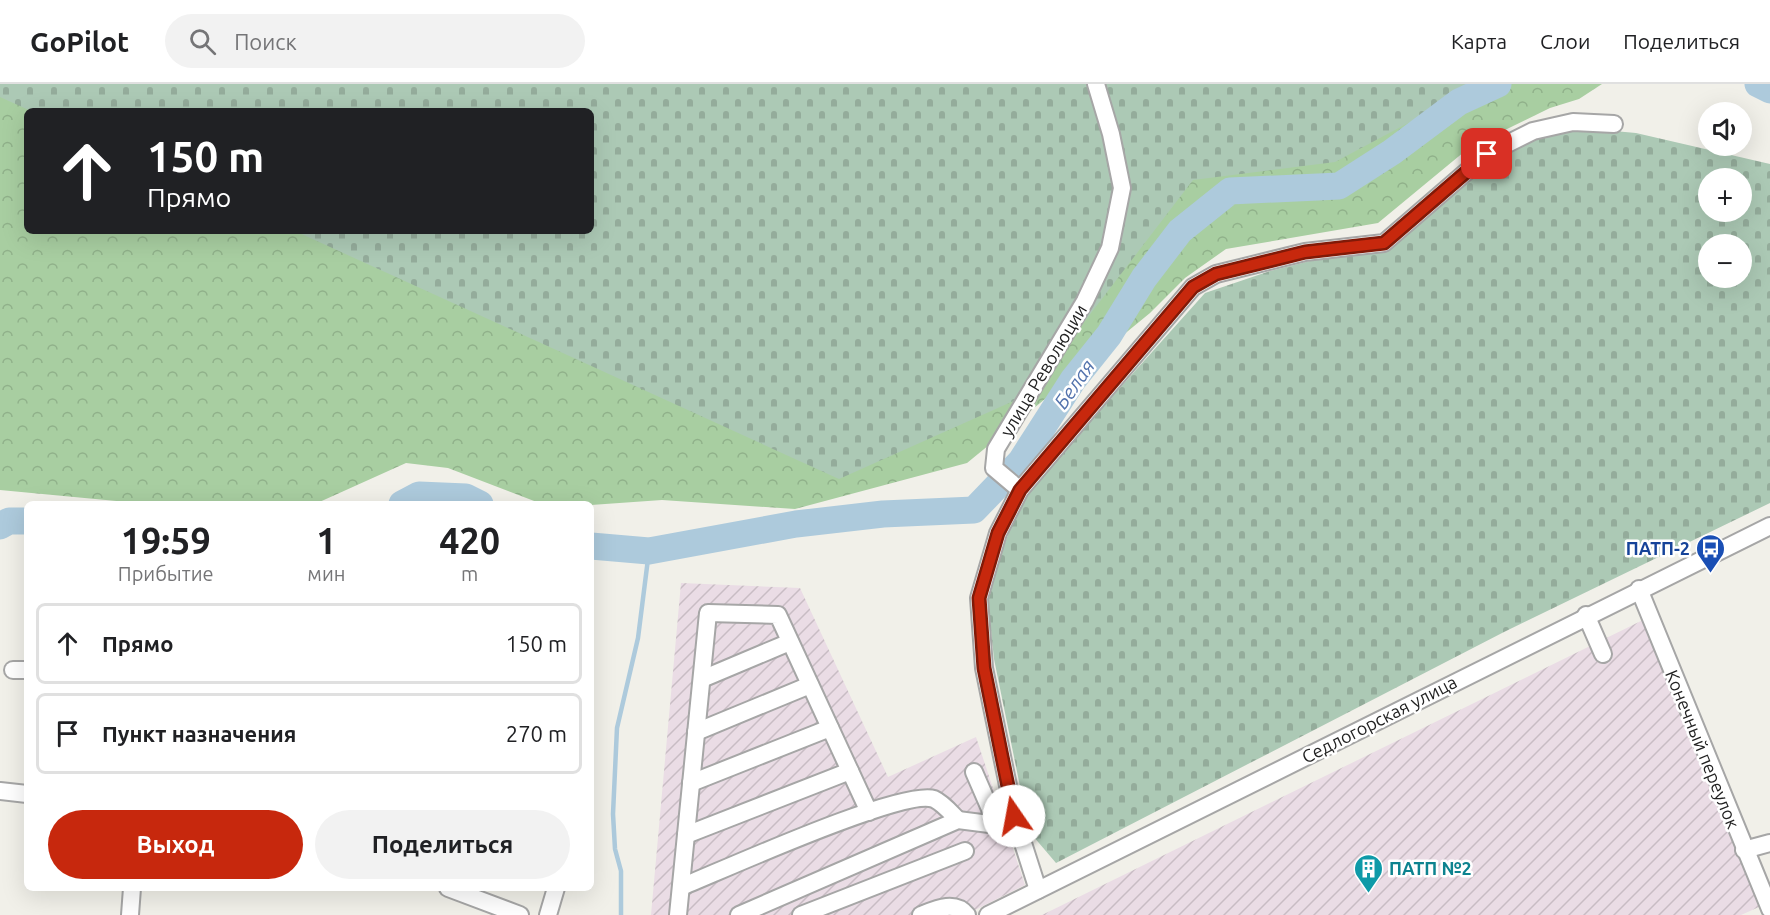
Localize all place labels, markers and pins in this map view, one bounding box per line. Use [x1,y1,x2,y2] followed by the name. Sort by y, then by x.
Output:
[1461,128,1512,179] pin
[1695,532,1727,574] bus stop icon: ПАТП-2
[1626,538,1690,558] place label: ПАТП-2
[1352,852,1384,894] building icon: ПАТП №2
[1389,858,1472,878] place label: ПАТП №2

